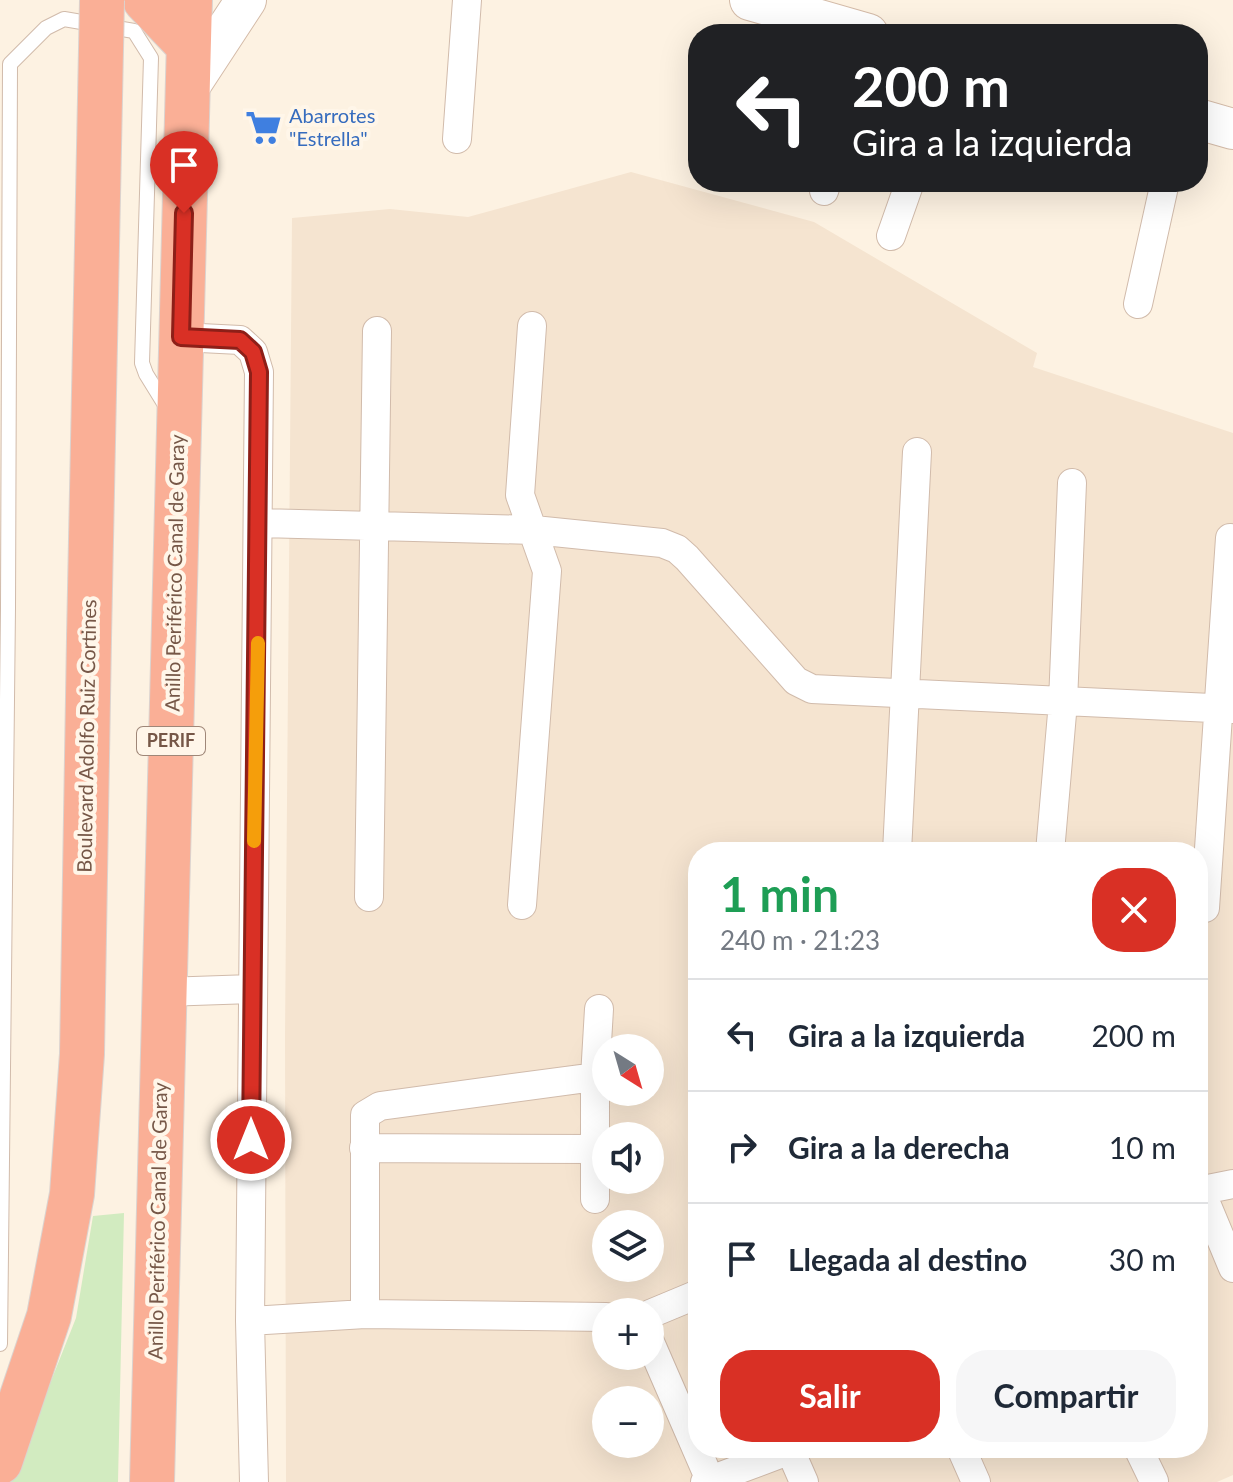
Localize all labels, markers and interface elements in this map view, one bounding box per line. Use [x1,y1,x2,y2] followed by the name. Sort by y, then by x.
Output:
[852,52,1010,119] text: 200 m
[720,56,824,160] icon: left
[289,103,375,150] place label: Abarrotes "Estrella"
[244,109,282,147] supermarket icon: Abarrotes "Estrella"
[852,120,1132,164] text: Gira a la izquierda
[150,131,218,213] pin
[162,143,206,187] icon: arrive
[160,433,188,712] street label: Anillo Periférico Canal de Garay
[72,599,100,873] street label: Boulevard Adolfo Ruiz Cortines
[137,727,205,755] road number: PERIF
[720,865,839,922] text: 1 min
[1092,868,1176,952] button: close
[720,924,880,956] text: 240 m · 21:23
[720,1013,764,1057] icon: left
[788,1017,1025,1053] text: Gira a la izquierda
[1091,1017,1176,1053] text: 200 m
[592,1034,664,1106] north arrow
[592,1034,664,1458] map controls
[143,1081,171,1360] street label: Anillo Periférico Canal de Garay
[209,1098,293,1182] position arrow
[592,1122,664,1194] button: sound
[720,1125,764,1169] icon: right
[788,1129,1010,1165] text: Gira a la derecha
[1109,1129,1176,1165] text: 10 m
[592,1210,664,1282] button: layers
[720,1237,764,1281] icon: arrive
[788,1241,1027,1277] text: Llegada al destino
[1109,1241,1176,1277] text: 30 m
[592,1298,664,1370] button: +
[720,1350,940,1442] button: Salir
[956,1350,1176,1442] button: Compartir
[592,1386,664,1458] button: −

